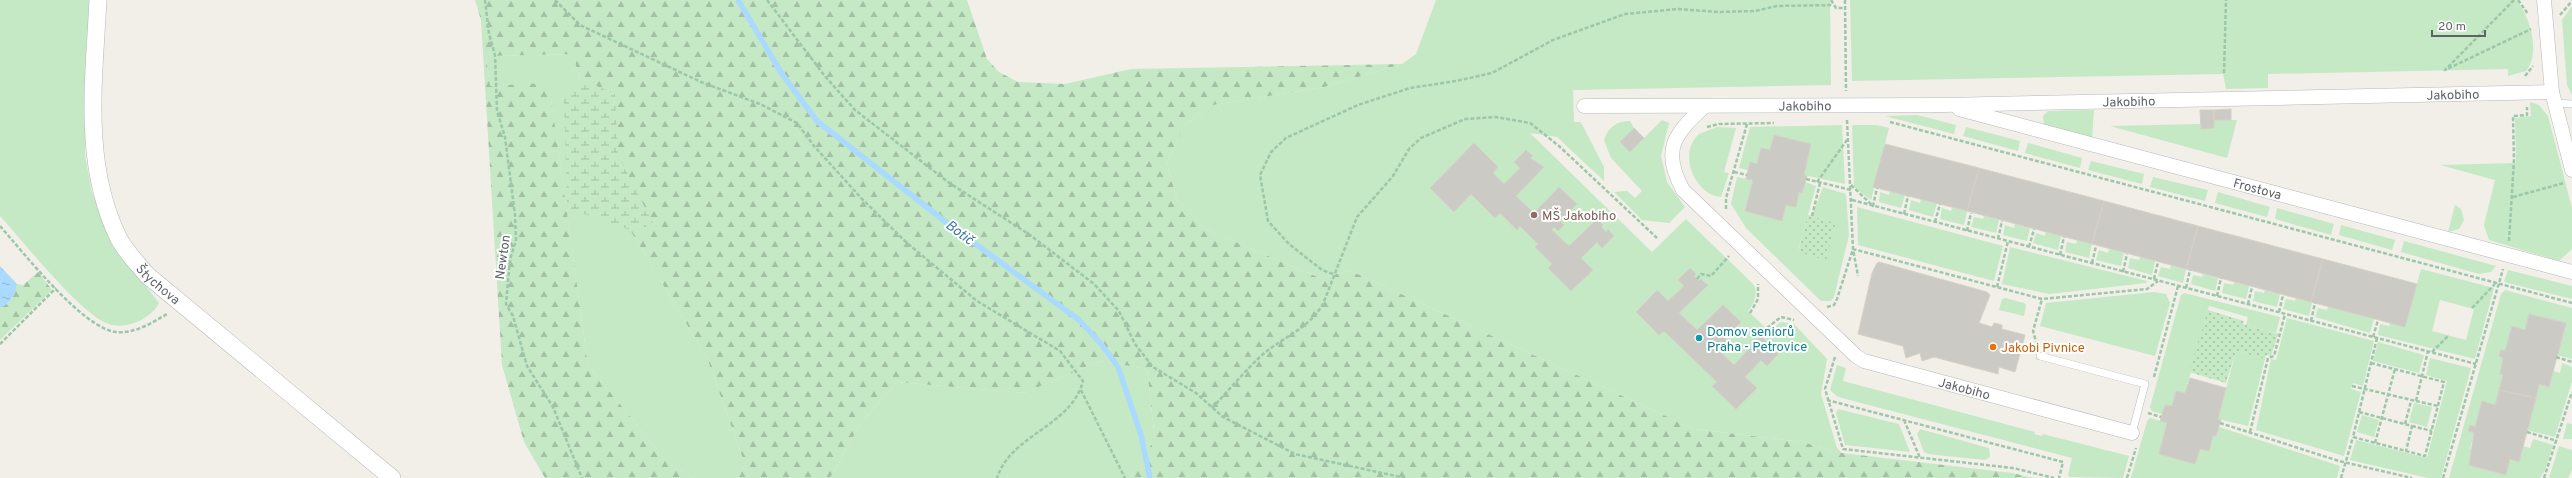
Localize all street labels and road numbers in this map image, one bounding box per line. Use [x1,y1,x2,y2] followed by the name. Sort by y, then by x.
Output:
[2426,88,2480,105] street label: Jakobiho
[2102,94,2156,112] street label: Jakobiho
[1778,99,1832,115] street label: Jakobiho
[2231,176,2283,204] street label: Frostova
[493,234,515,281] street label: Newton
[132,261,183,309] street label: Štychova
[1936,375,1992,405] street label: Jakobiho

